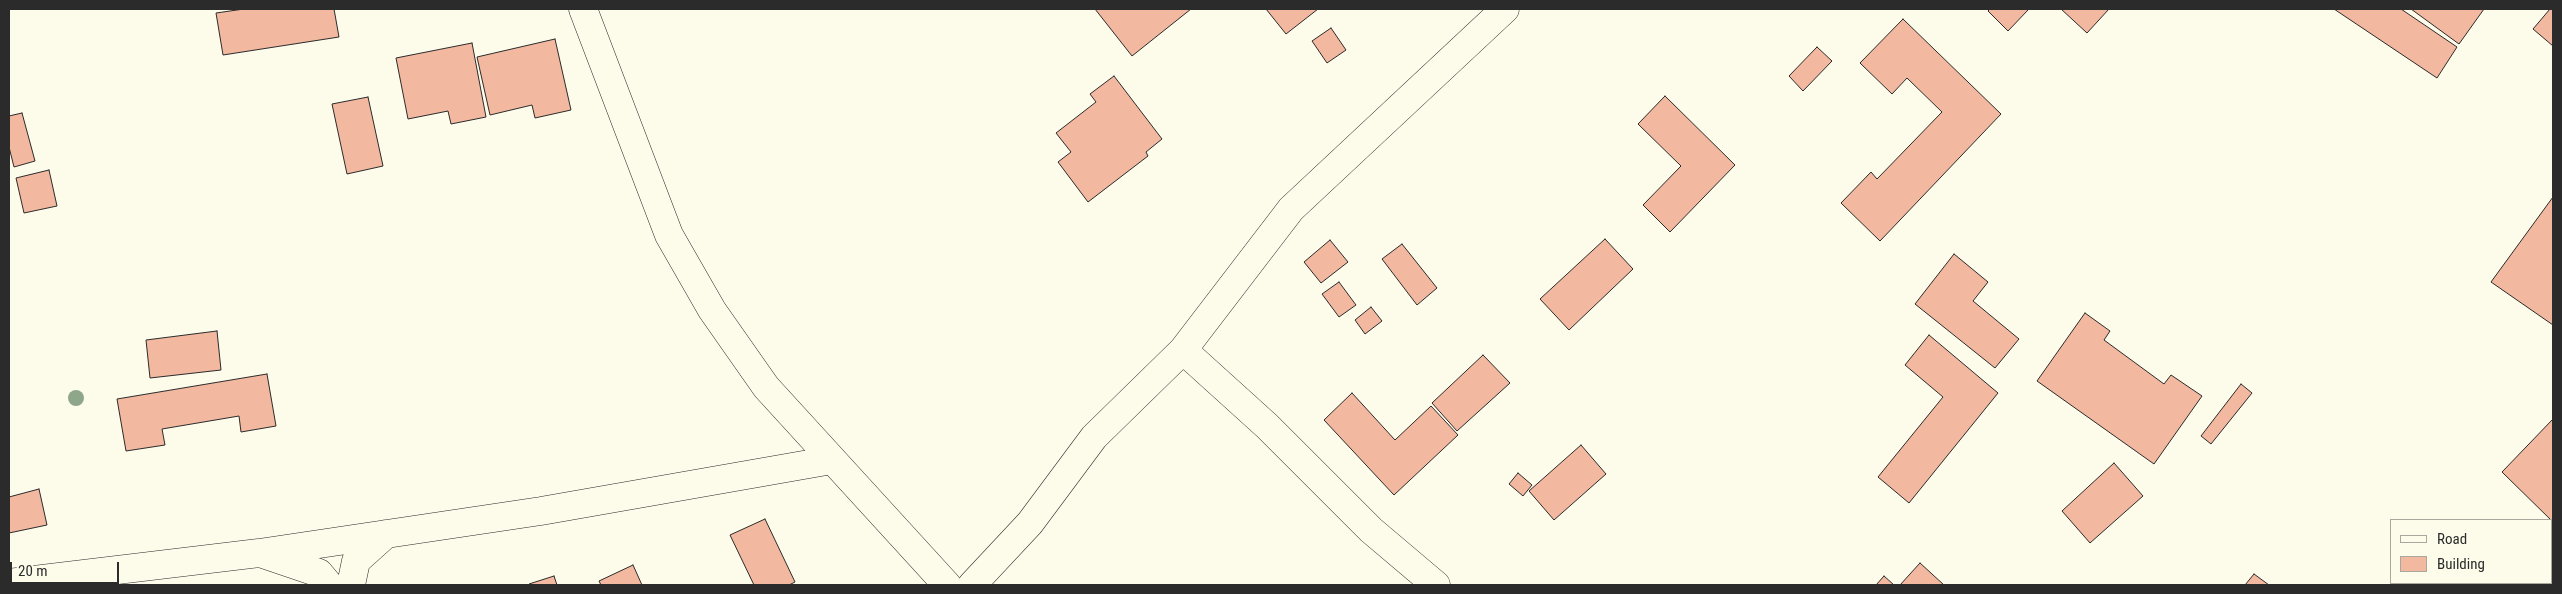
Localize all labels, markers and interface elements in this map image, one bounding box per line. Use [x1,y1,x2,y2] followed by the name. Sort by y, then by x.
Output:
[2390,519,2552,584] legend
[2437,530,2467,548] text: Road
[12,552,121,584] scale bar
[2437,555,2485,573] text: Building
[18,562,48,580] text: 20 m

